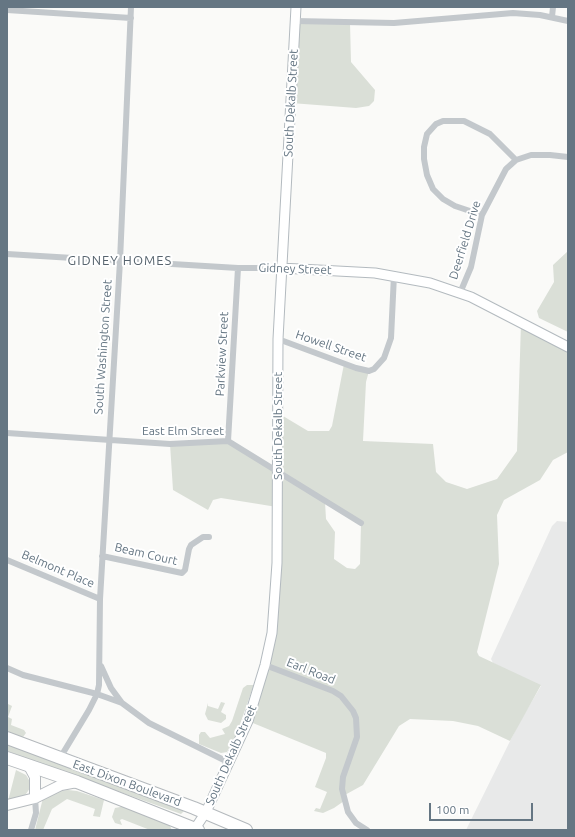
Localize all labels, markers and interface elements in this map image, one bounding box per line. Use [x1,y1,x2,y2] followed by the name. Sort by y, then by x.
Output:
[281,49,301,157] street label: South Dekalb Street
[446,199,484,281] street label: Deerfield Drive
[68,253,172,269] district label: GIDNEY HOMES
[258,261,332,277] street label: Gidney Street
[91,279,115,415] street label: South Washington Street
[213,311,231,397] street label: Parkview Street
[294,327,368,365] street label: Howell Street
[271,372,285,480] street label: South Dekalb Street
[142,424,224,438] street label: East Elm Street
[113,540,179,568] street label: Beam Court
[19,547,97,591] street label: Belmont Place
[285,655,337,687] street label: Earl Road
[202,703,260,807] street label: South Dekalb Street
[71,757,183,809] street label: East Dixon Boulevard
[431,795,535,821] scale bar
[436,803,469,816] text: 100 m

